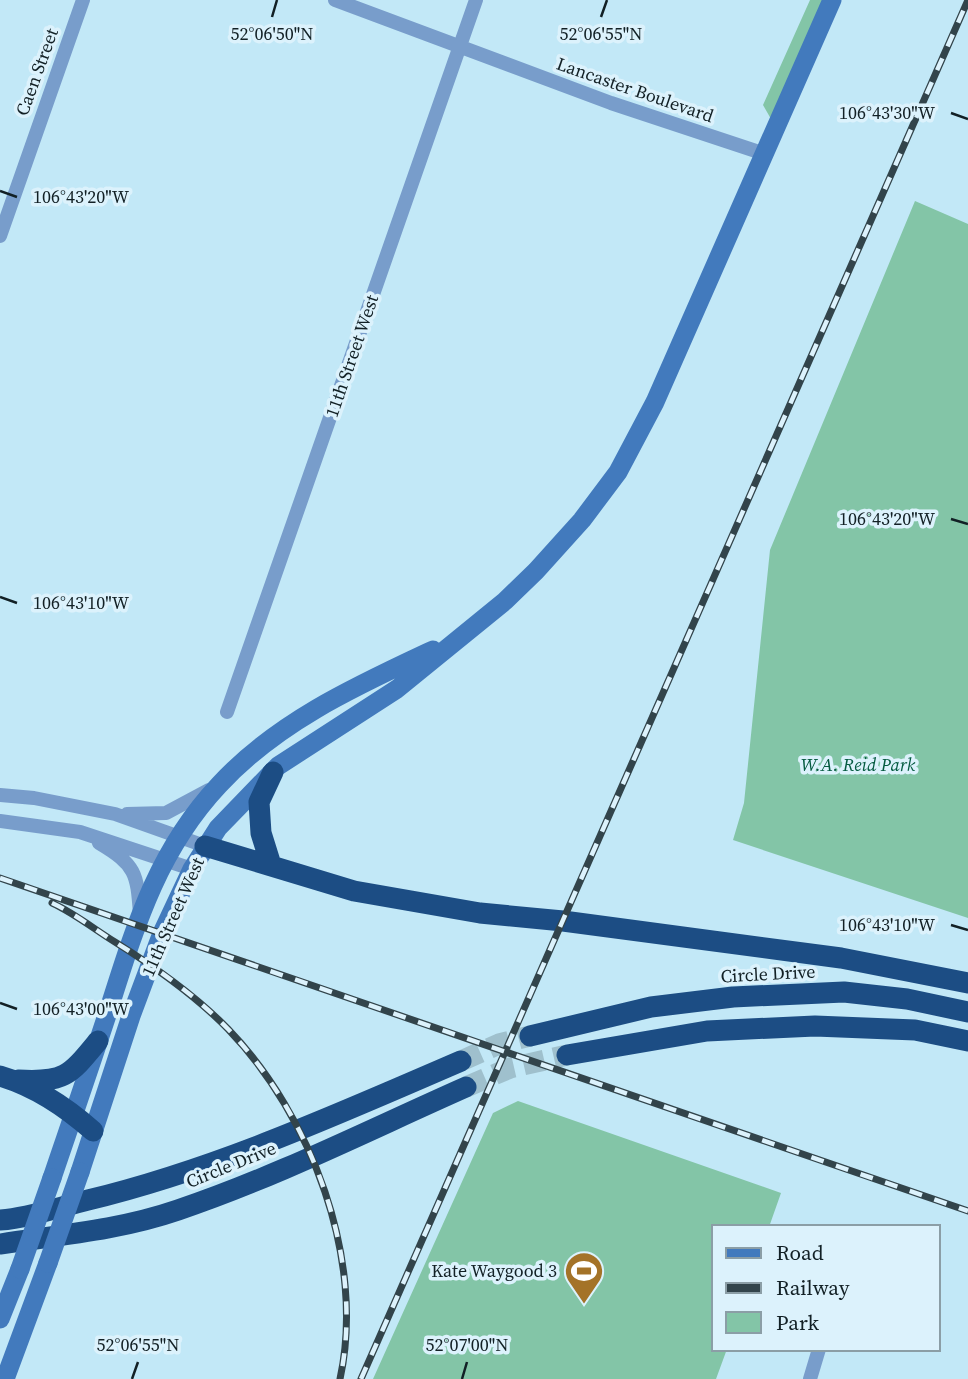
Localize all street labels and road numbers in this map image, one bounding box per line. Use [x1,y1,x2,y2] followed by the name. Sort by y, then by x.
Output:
[9,25,64,119] street label: Caen Street
[553,51,717,128] street label: Lancaster Boulevard
[319,291,384,420] street label: 11th Street West
[135,853,210,980] street label: 11th Street West
[720,959,816,988] street label: Circle Drive
[182,1135,279,1194] street label: Circle Drive

